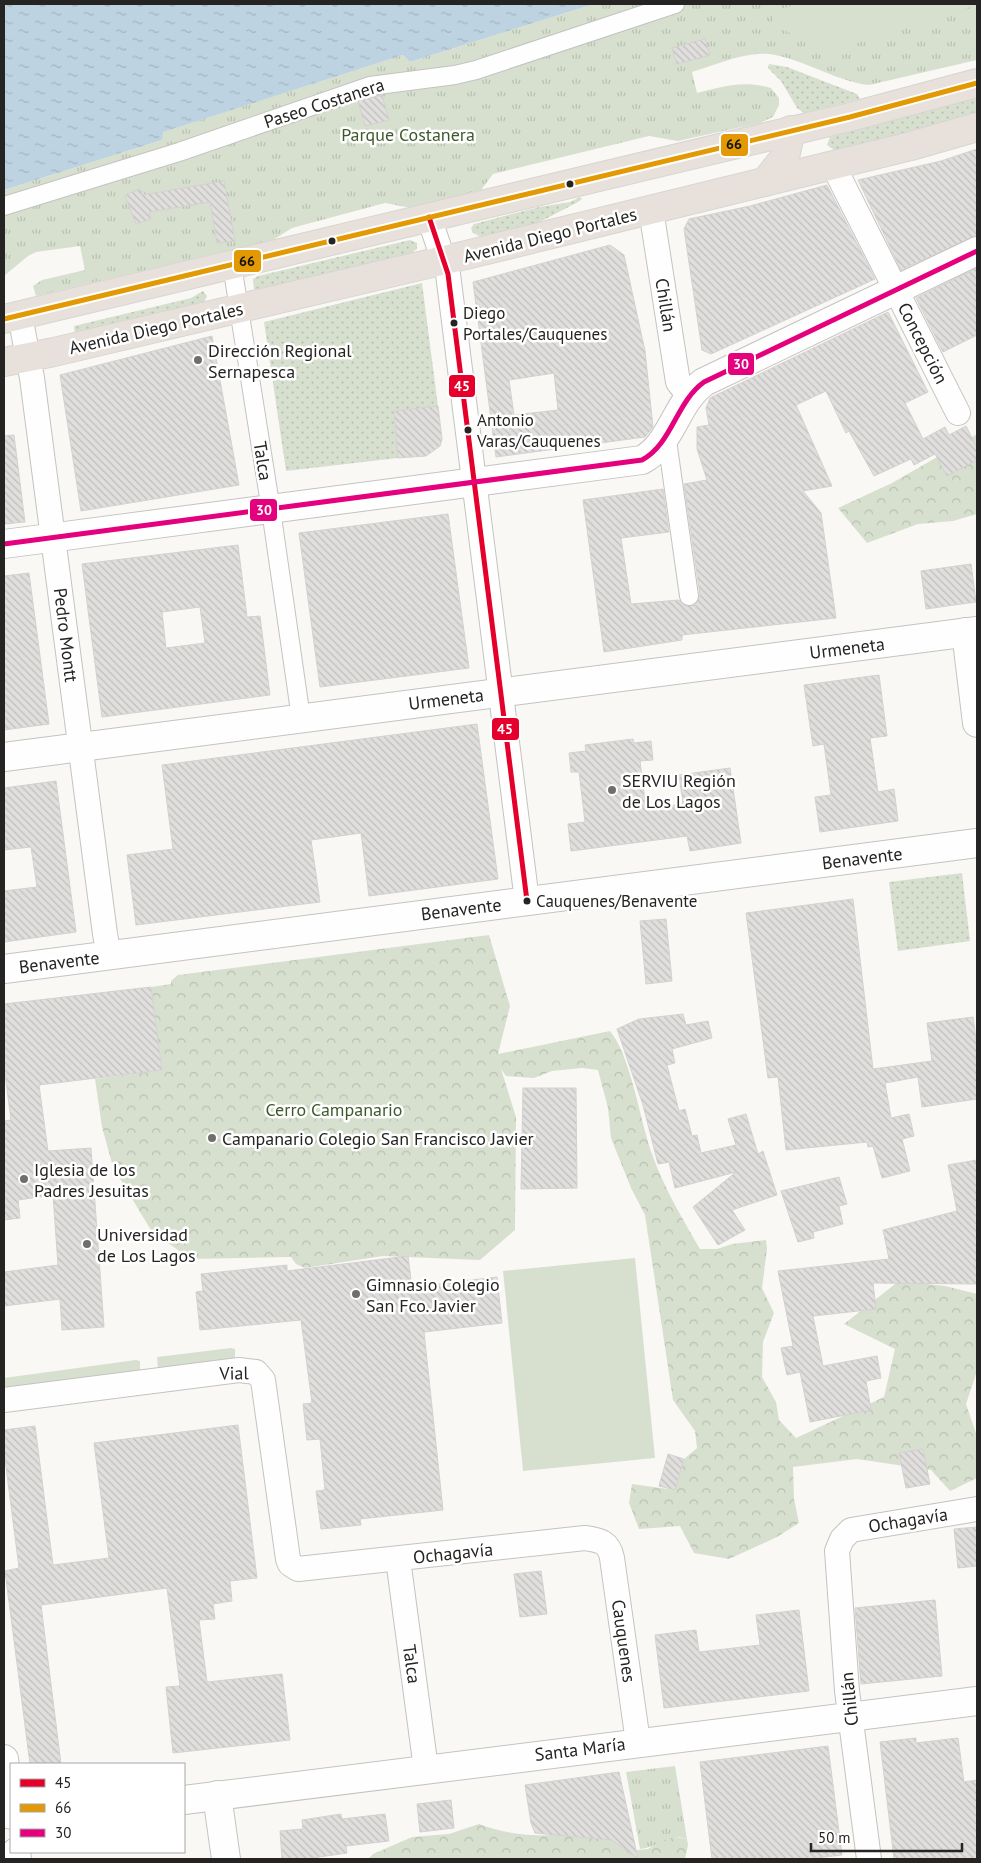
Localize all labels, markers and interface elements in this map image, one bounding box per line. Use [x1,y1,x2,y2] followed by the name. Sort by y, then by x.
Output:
[261,73,387,133] street label: Paseo Costanera
[341,123,475,146] park label: Parque Costanera
[720,133,749,157] line badge: 66
[726,135,742,153] text: 66
[565,179,575,189] unlabelled marker
[461,202,639,268] street label: Avenida Diego Portales
[327,236,337,246] unlabelled marker
[233,249,262,273] line badge: 66
[239,252,255,270] text: 66
[650,276,682,334] street label: Chillán
[67,297,245,359] street label: Avenida Diego Portales
[893,298,953,388] street label: Concepción
[463,302,607,345] place label: Diego Portales/Cauquenes
[449,318,459,328] marker: Diego Portales/Cauquenes
[208,339,352,383] place label: Dirección Regional Sernapesca
[727,352,755,376] line badge: 30
[192,354,204,366] marker: Dirección Regional Sernapesca
[733,355,749,373] text: 30
[448,374,476,398] line badge: 45
[454,377,470,395] text: 45
[476,409,601,452] place label: Antonio Varas/Cauquenes
[463,425,473,435] marker: Antonio Varas/Cauquenes
[249,440,277,482] street label: Talca
[249,498,278,522] line badge: 30
[256,501,272,519] text: 30
[49,587,83,683] street label: Pedro Montt
[808,632,886,664] street label: Urmeneta
[407,683,485,715] street label: Urmeneta
[491,717,520,741] line badge: 45
[497,720,513,738] text: 45
[622,769,736,813] place label: SERVIU Región de Los Lagos
[606,784,618,796] marker: SERVIU Región de Los Lagos
[820,842,904,874] street label: Benavente
[536,890,698,912] place label: Cauquenes/Benavente
[419,893,503,925] street label: Benavente
[522,896,532,906] marker: Cauquenes/Benavente
[17,946,101,978] street label: Benavente
[265,1098,403,1121] park label: Cerro Campanario
[222,1127,534,1150] place label: Campanario Colegio San Francisco Javier
[206,1132,218,1144] marker: Campanario Colegio San Francisco Javier
[34,1158,149,1202] place label: Iglesia de los Padres Jesuitas
[18,1173,30,1185] marker: Iglesia de los Padres Jesuitas
[97,1223,196,1267] place label: Universidad de Los Lagos
[81,1238,93,1250] marker: Universidad de Los Lagos
[366,1273,500,1317] place label: Gimnasio Colegio San Fco. Javier
[350,1288,362,1300] marker: Gimnasio Colegio San Fco. Javier
[218,1361,250,1385] street label: Vial
[867,1502,949,1538] street label: Ochagavía
[412,1537,494,1569] street label: Ochagavía
[607,1598,641,1684] street label: Cauquenes
[398,1643,426,1685] street label: Talca
[835,1671,863,1727] street label: Chillán
[533,1732,627,1766] street label: Santa María
[10,1763,185,1853] legend
[55,1773,71,1792] text: 45
[55,1798,71,1817] text: 66
[811,1820,962,1852] scale bar
[55,1823,71,1842] text: 30
[818,1828,851,1847] text: 50 m

